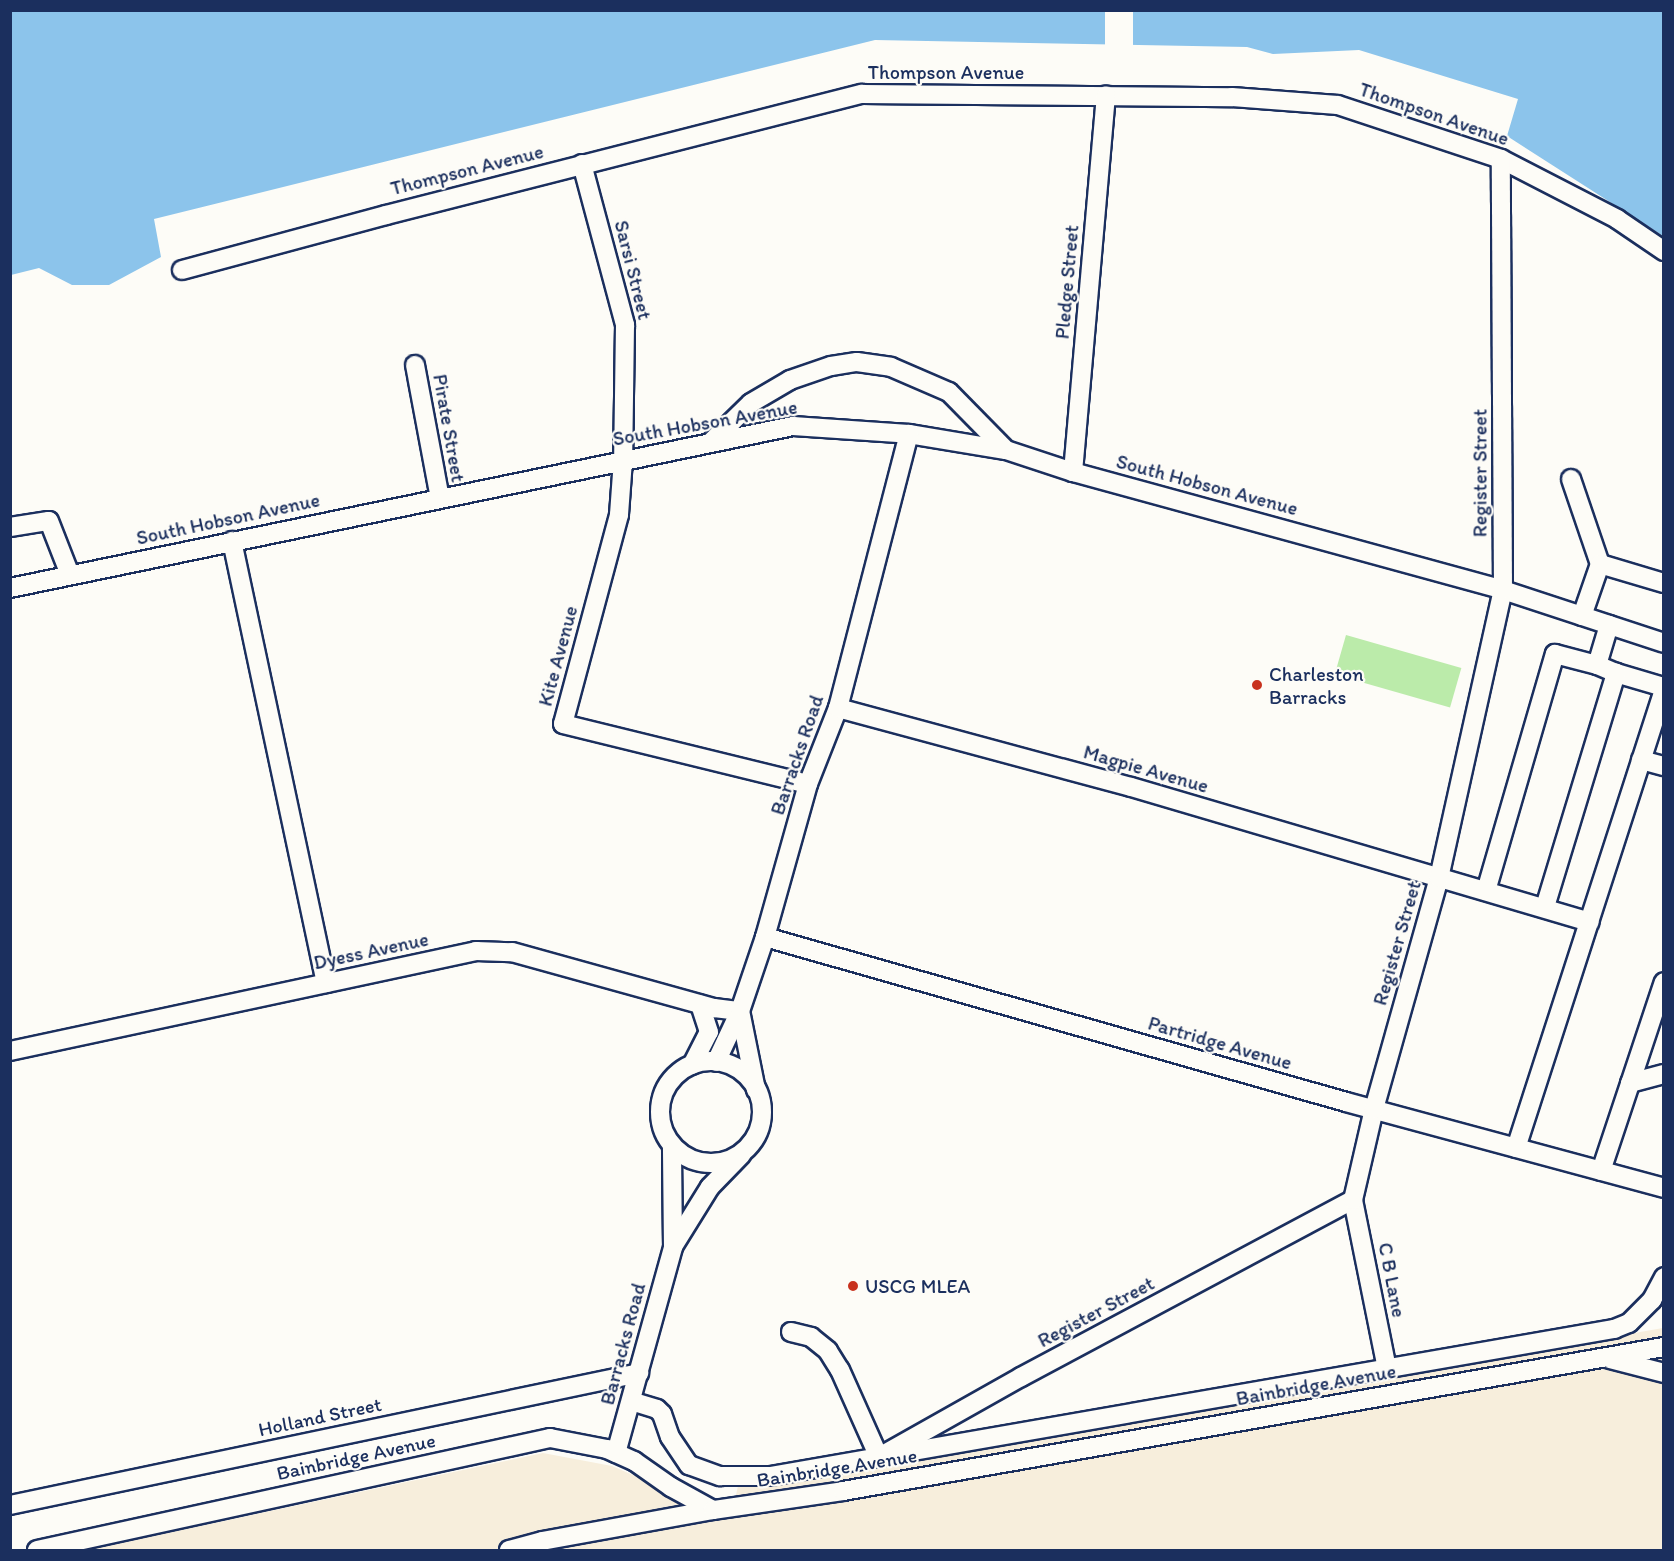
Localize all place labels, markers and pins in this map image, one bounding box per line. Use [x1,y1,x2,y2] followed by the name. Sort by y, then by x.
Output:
[1269,662,1364,709] place label: Charleston Barracks
[1250,678,1264,692] marker: Charleston Barracks
[865,1274,970,1298] place label: USCG MLEA
[846,1279,860,1293] marker: USCG MLEA

